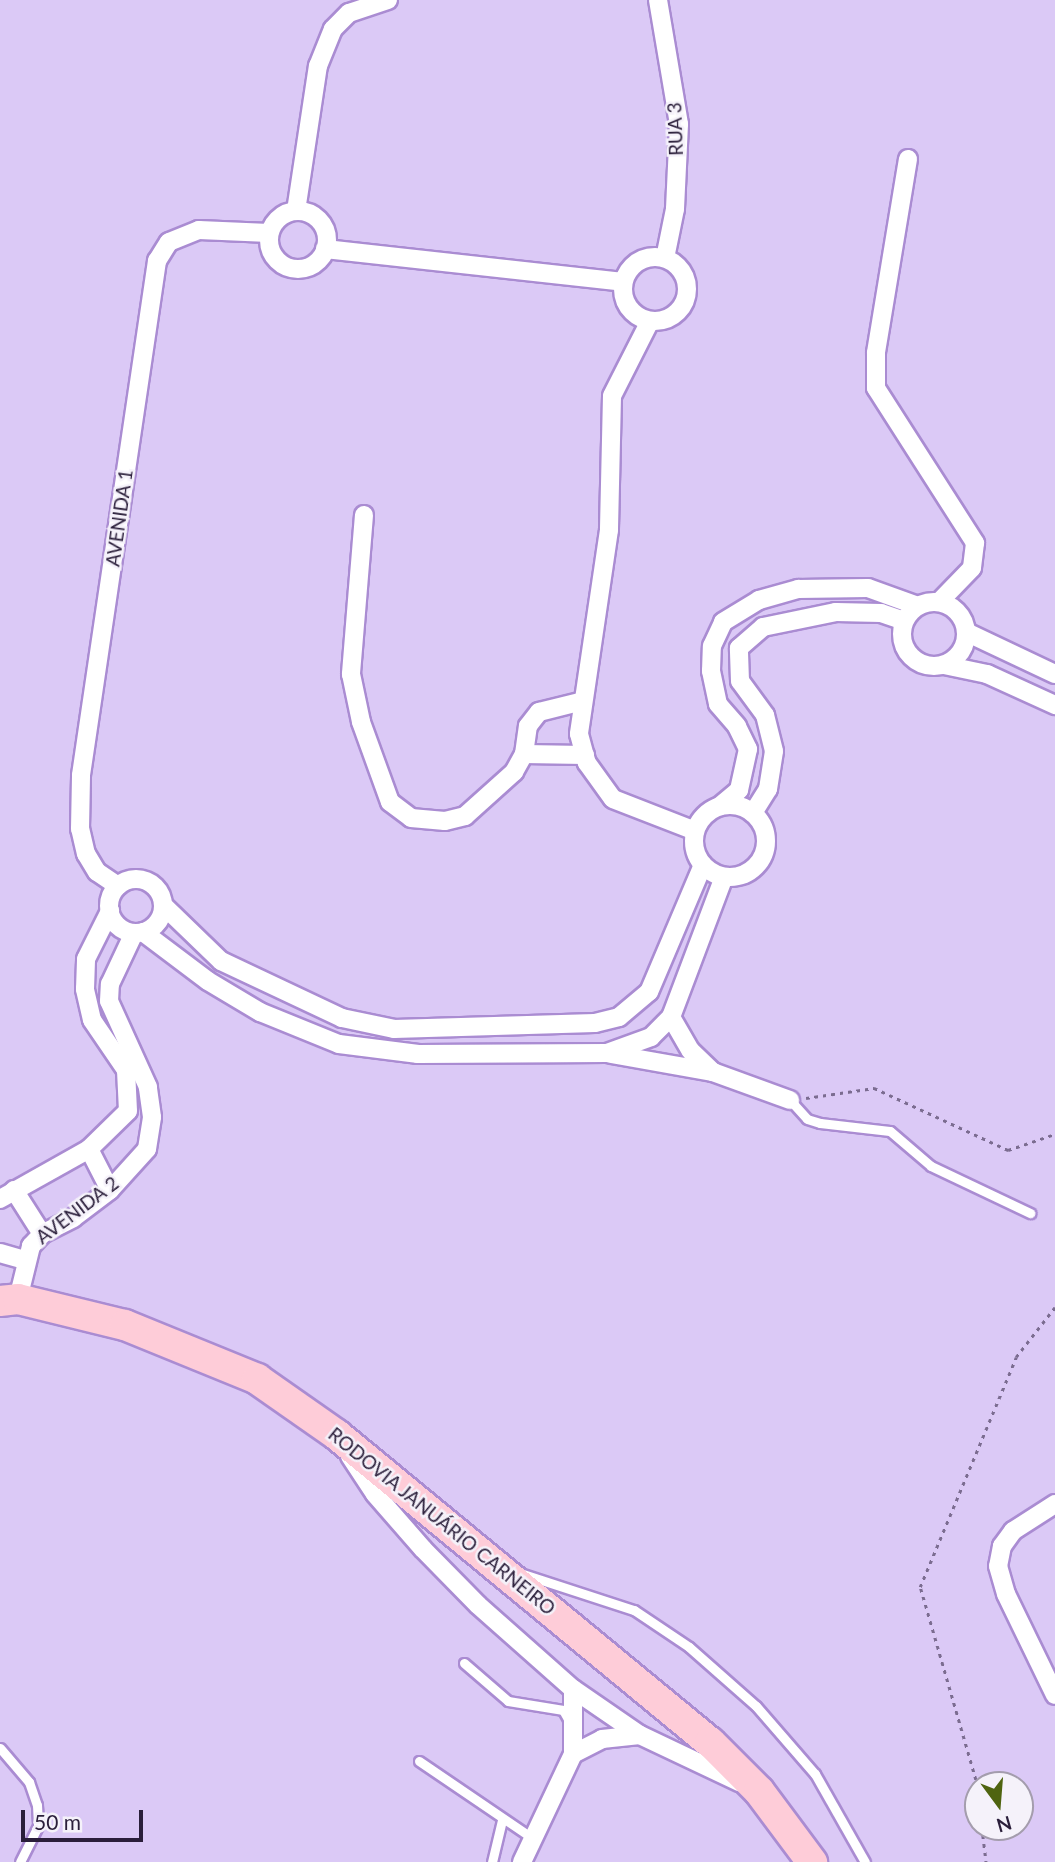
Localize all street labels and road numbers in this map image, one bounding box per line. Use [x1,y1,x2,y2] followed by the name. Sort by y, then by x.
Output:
[663,102,687,156] street label: RUA 3
[101,468,137,568] street label: AVENIDA 1
[31,1171,123,1249] street label: AVENIDA 2
[324,1422,560,1620] street label: RODOVIA JANUÁRIO CARNEIRO

